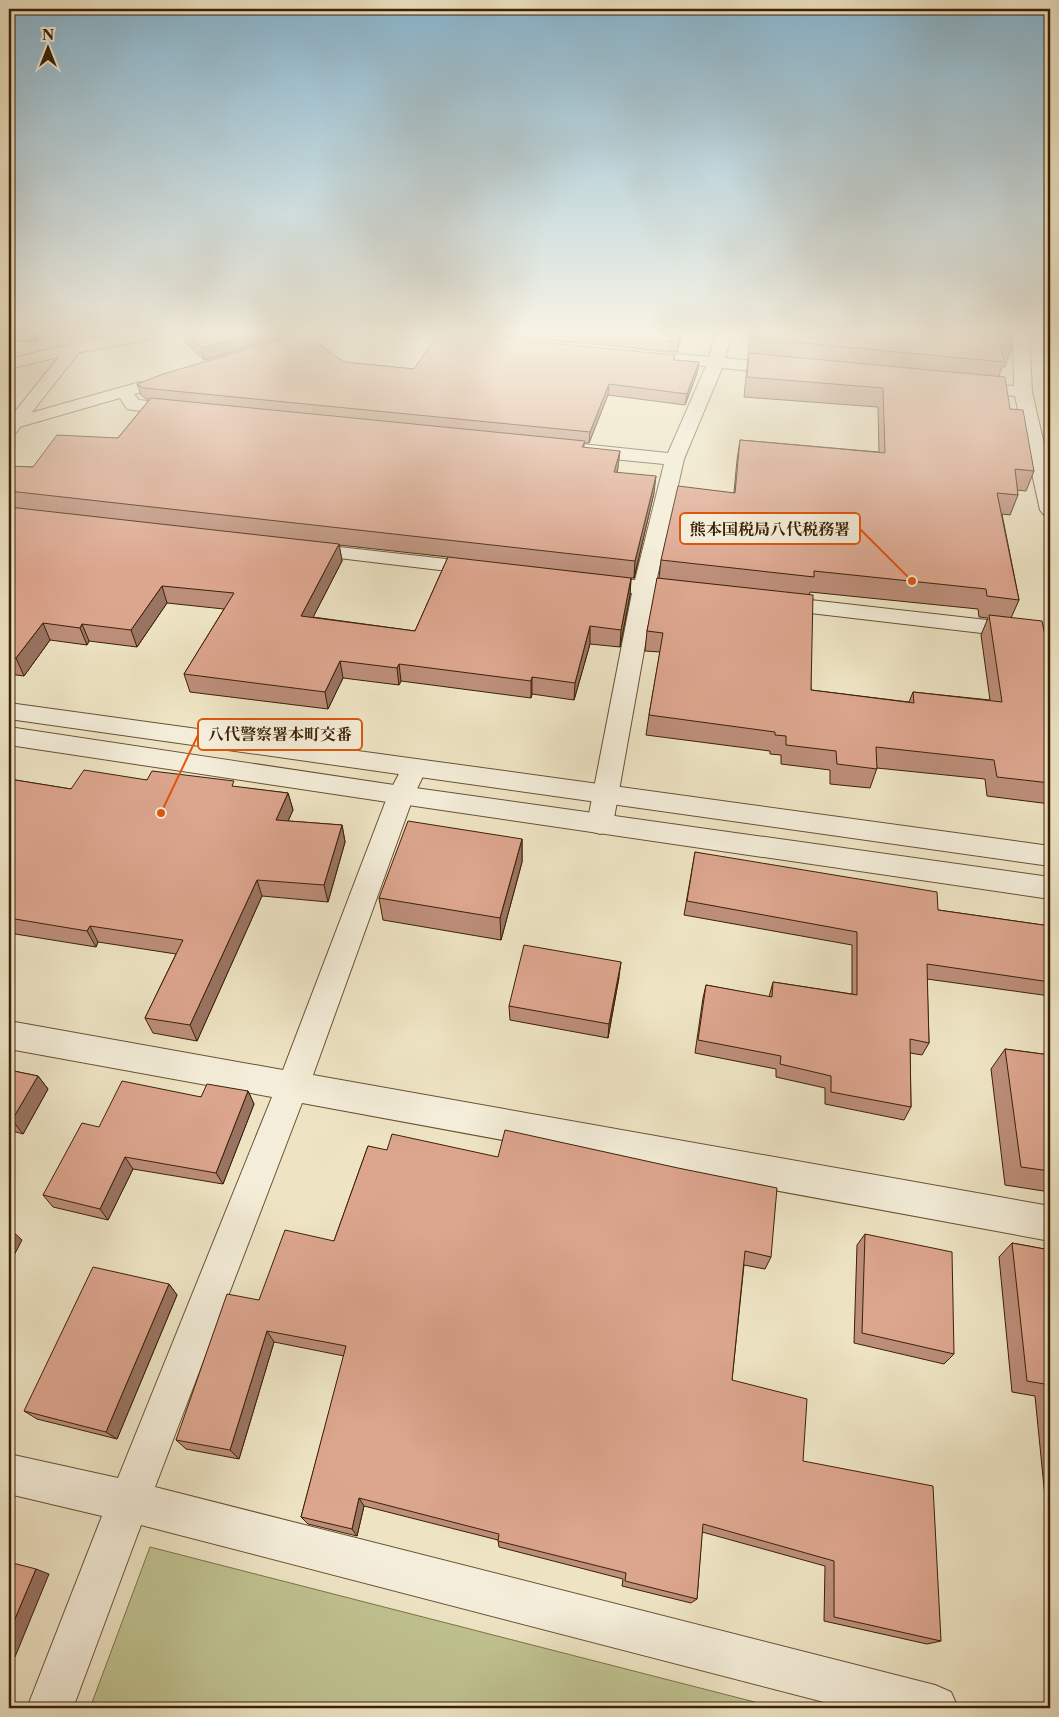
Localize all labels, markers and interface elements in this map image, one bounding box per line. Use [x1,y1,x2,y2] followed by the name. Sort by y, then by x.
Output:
[22,22,72,72] north arrow
[42,26,54,44] text: N
[680,513,860,544] callout: 熊本国税局八代税務署
[690,519,850,539] text: 熊本国税局八代税務署
[198,719,362,750] callout: 八代警察署本町交番
[208,724,352,744] text: 八代警察署本町交番

